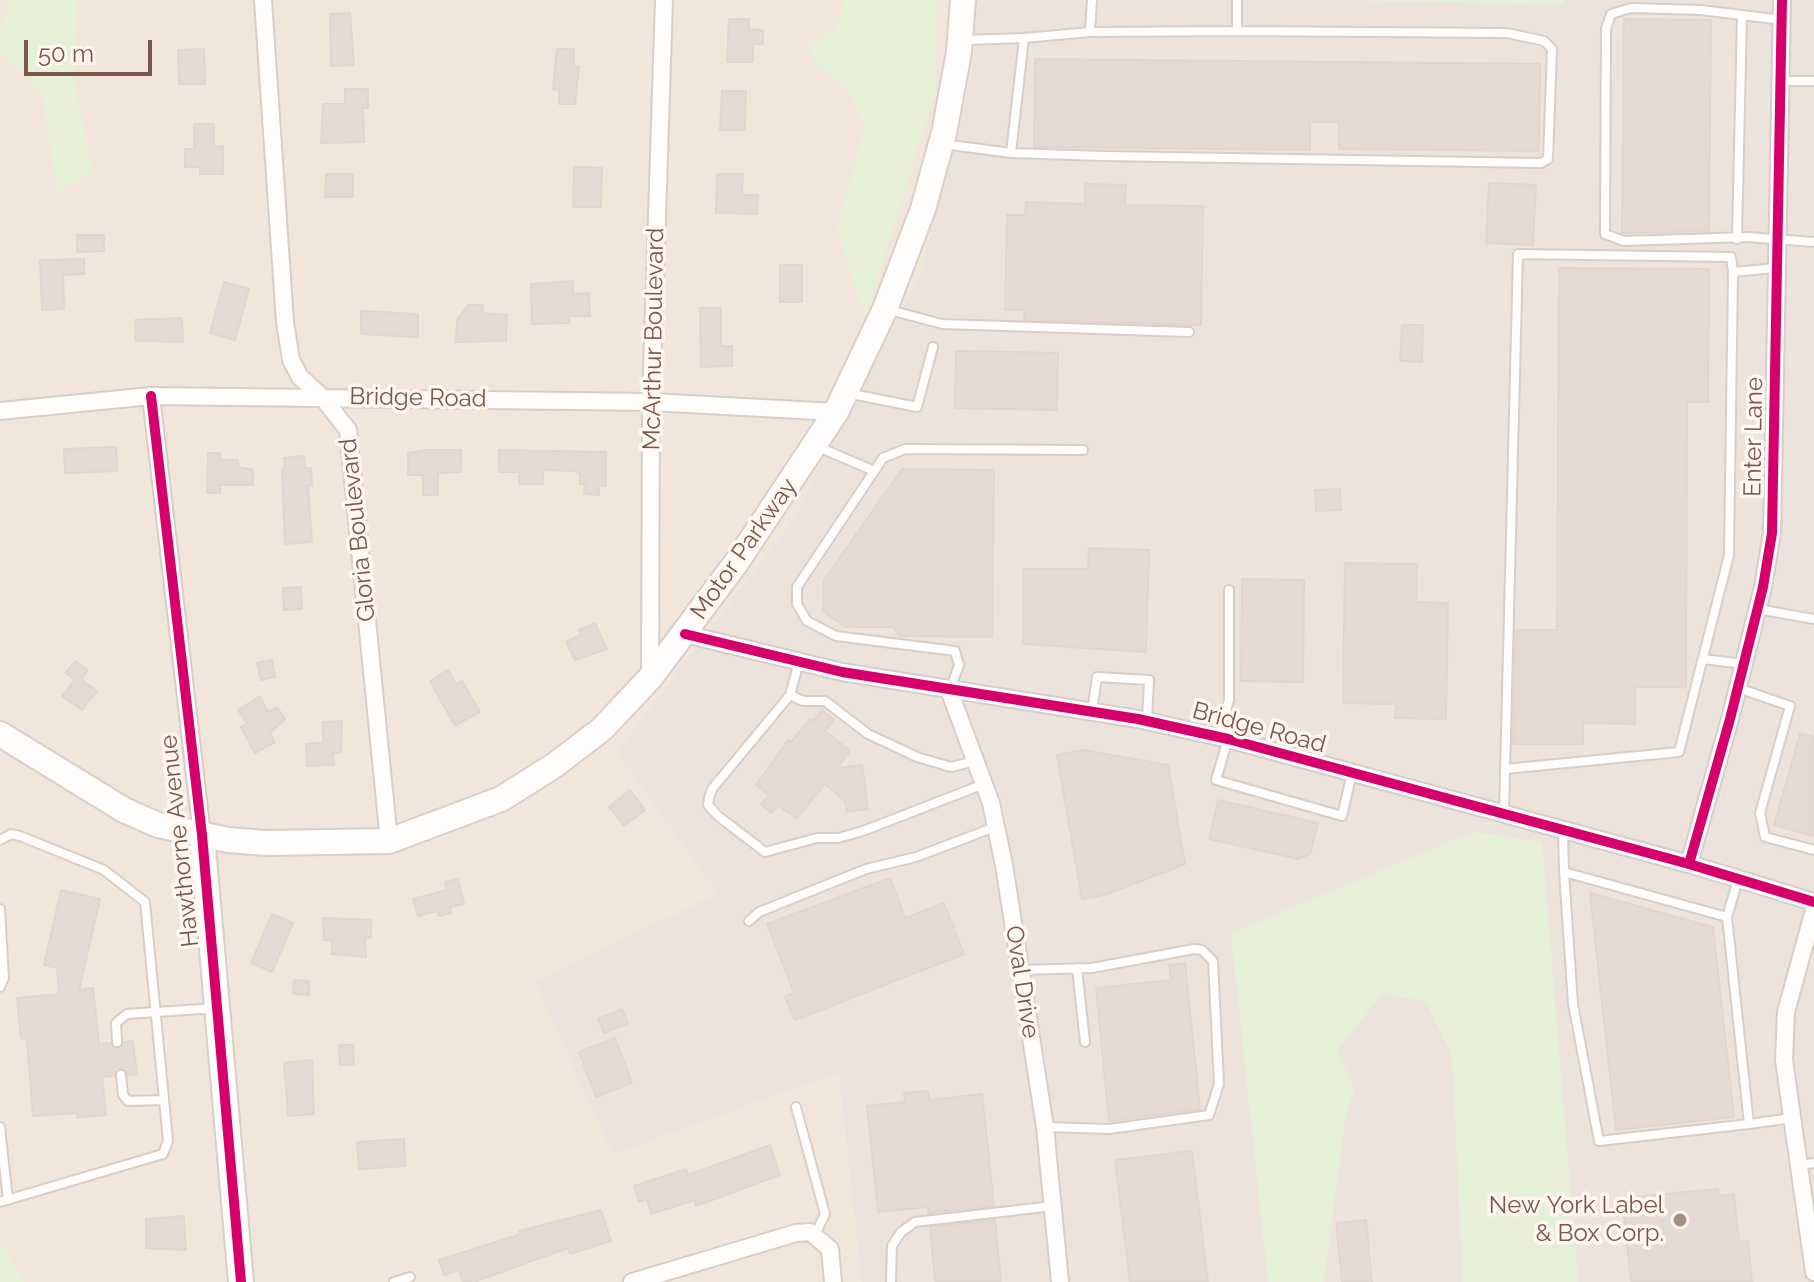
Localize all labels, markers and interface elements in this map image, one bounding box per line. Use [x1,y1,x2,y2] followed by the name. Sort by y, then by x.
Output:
[28,24,156,74] scale bar
[38,39,94,68] text: 50 m
[638,227,670,451] street label: McArthur Boulevard
[1739,377,1769,497] street label: Enter Lane
[349,382,487,414] street label: Bridge Road
[334,437,382,623] street label: Gloria Boulevard
[685,473,803,625] street label: Motor Parkway
[1189,696,1329,760] street label: Bridge Road
[155,734,205,948] street label: Hawthorne Avenue
[999,924,1045,1040] street label: Oval Drive
[1489,1192,1664,1248] place label: New York Label & Box Corp.
[1671,1211,1689,1229] marker: New York Label & Box Corp.

